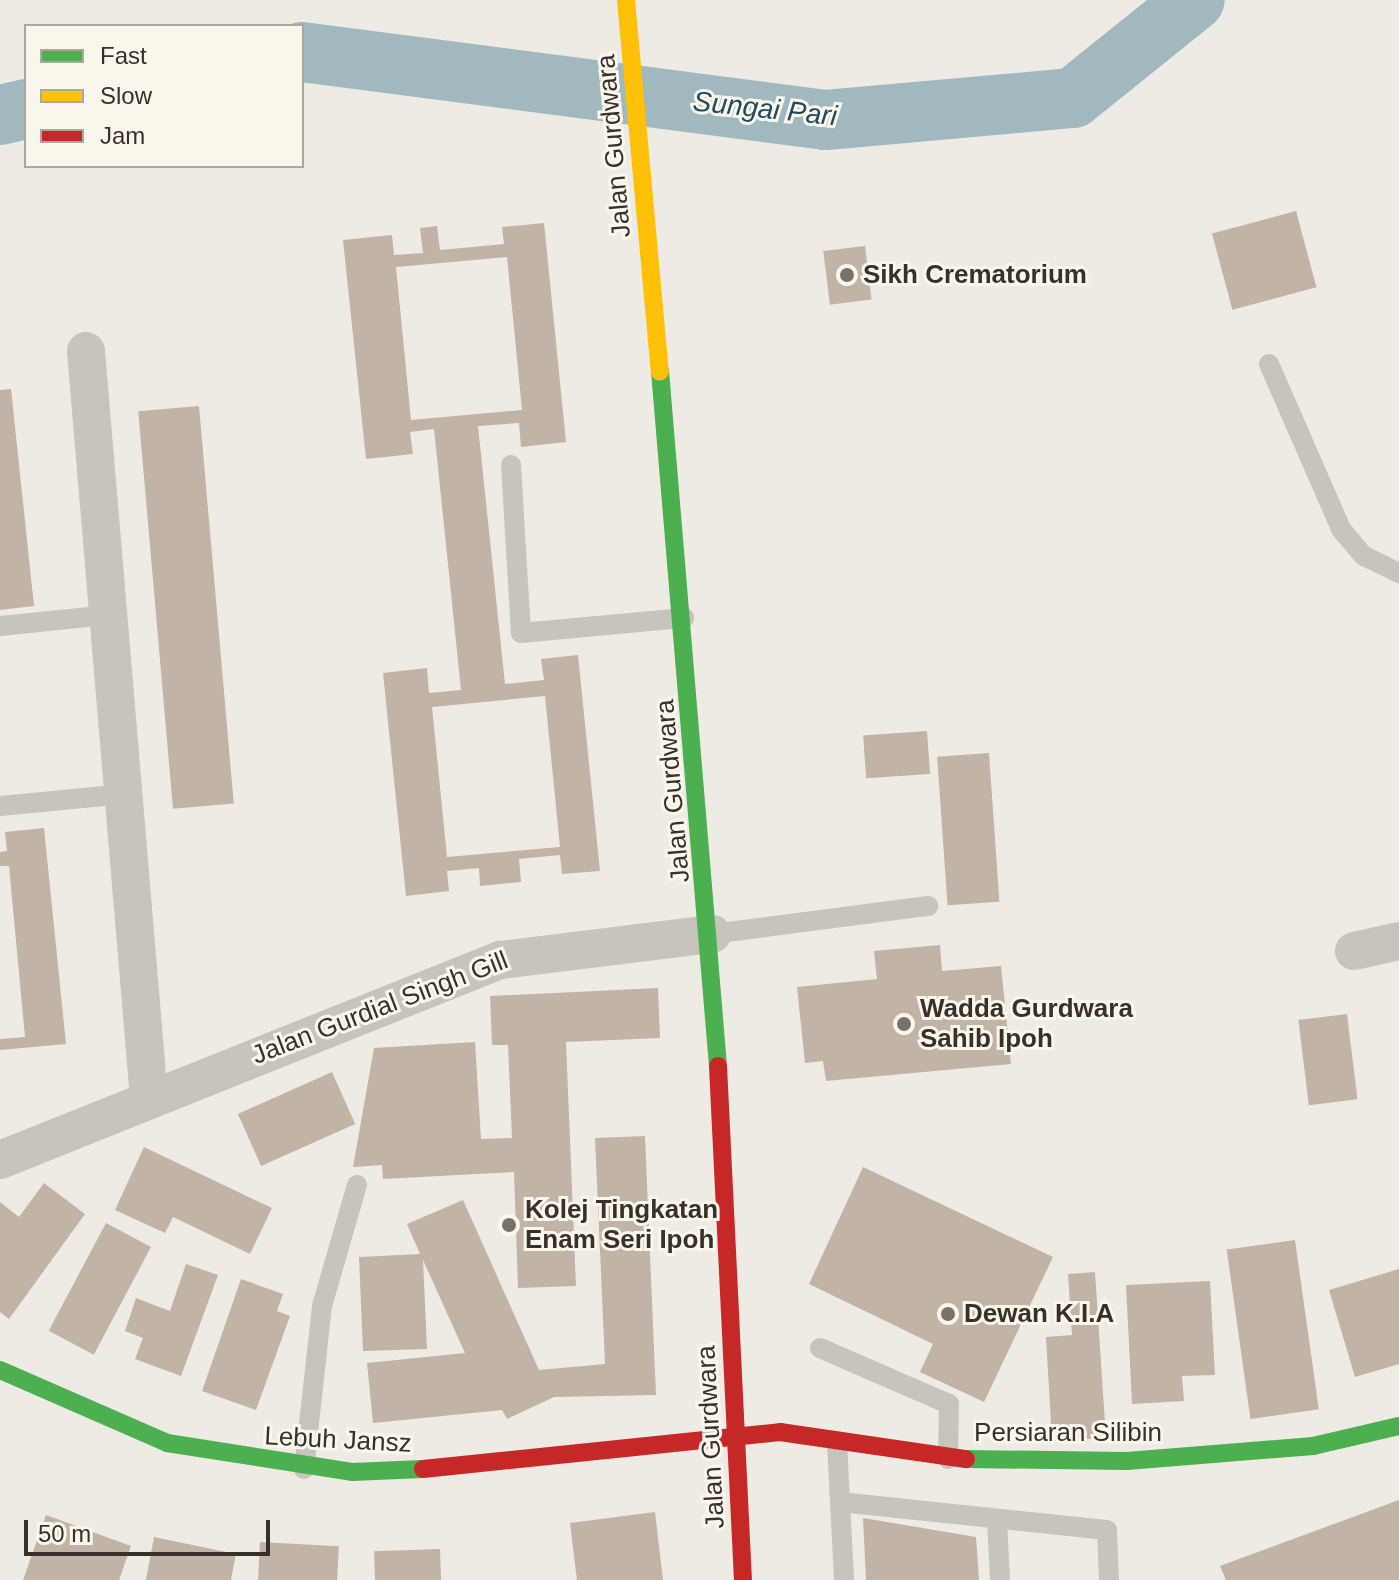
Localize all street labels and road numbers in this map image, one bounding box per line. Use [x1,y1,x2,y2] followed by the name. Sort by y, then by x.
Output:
[590,53,638,239] street label: Jalan Gurdwara
[649,698,697,884] street label: Jalan Gurdwara
[248,945,512,1071] street label: Jalan Gurdial Singh Gill
[691,1345,731,1529] street label: Jalan Gurdwara
[974,1417,1162,1449] street label: Persiaran Silibin
[264,1421,412,1459] street label: Lebuh Jansz

